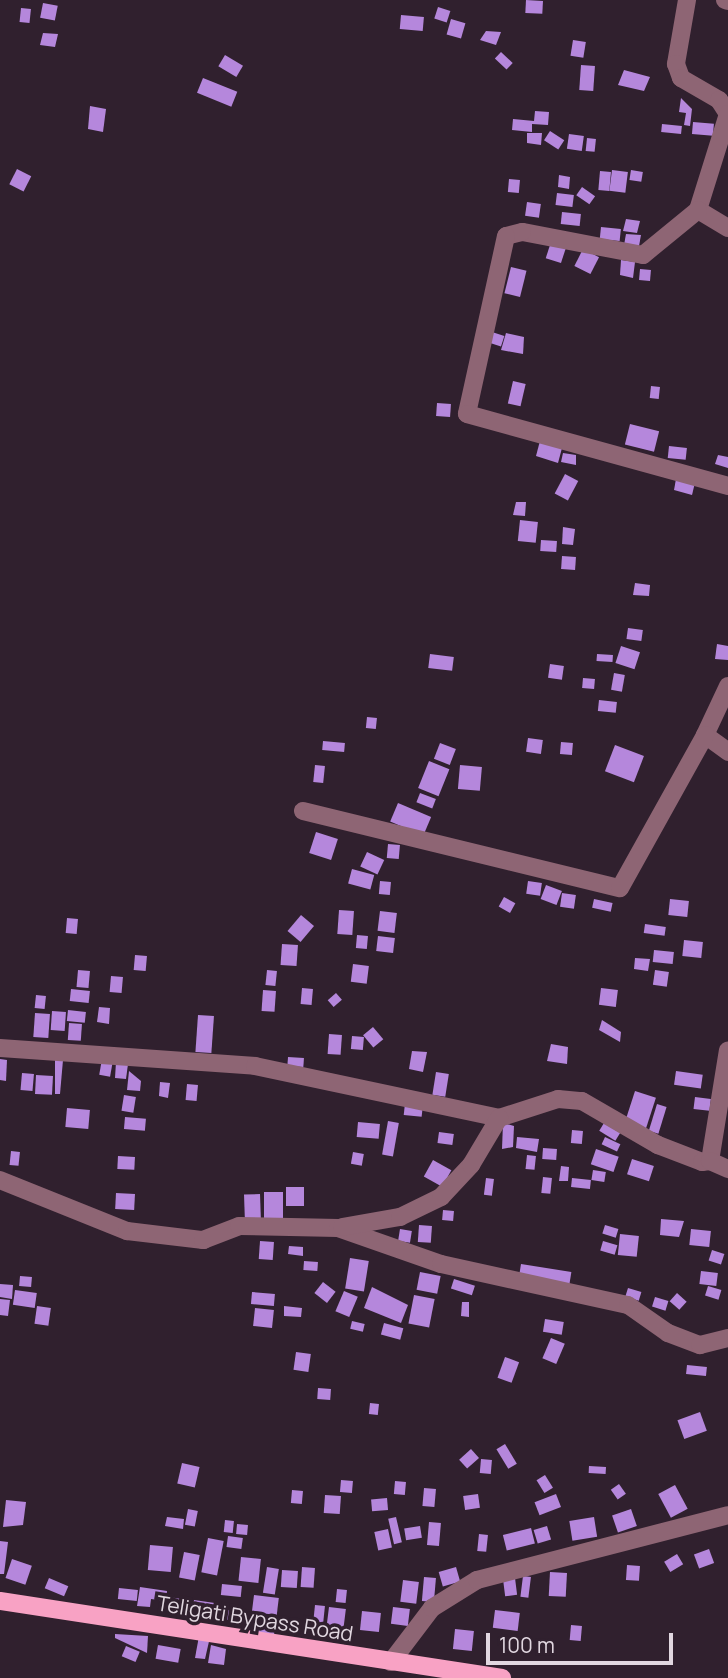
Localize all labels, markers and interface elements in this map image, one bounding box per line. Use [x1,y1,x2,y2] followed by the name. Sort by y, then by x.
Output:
[155,1590,355,1646] street label: Teligati Bypass Road
[490,1618,677,1662] scale bar
[499,1631,555,1659] text: 100 m

